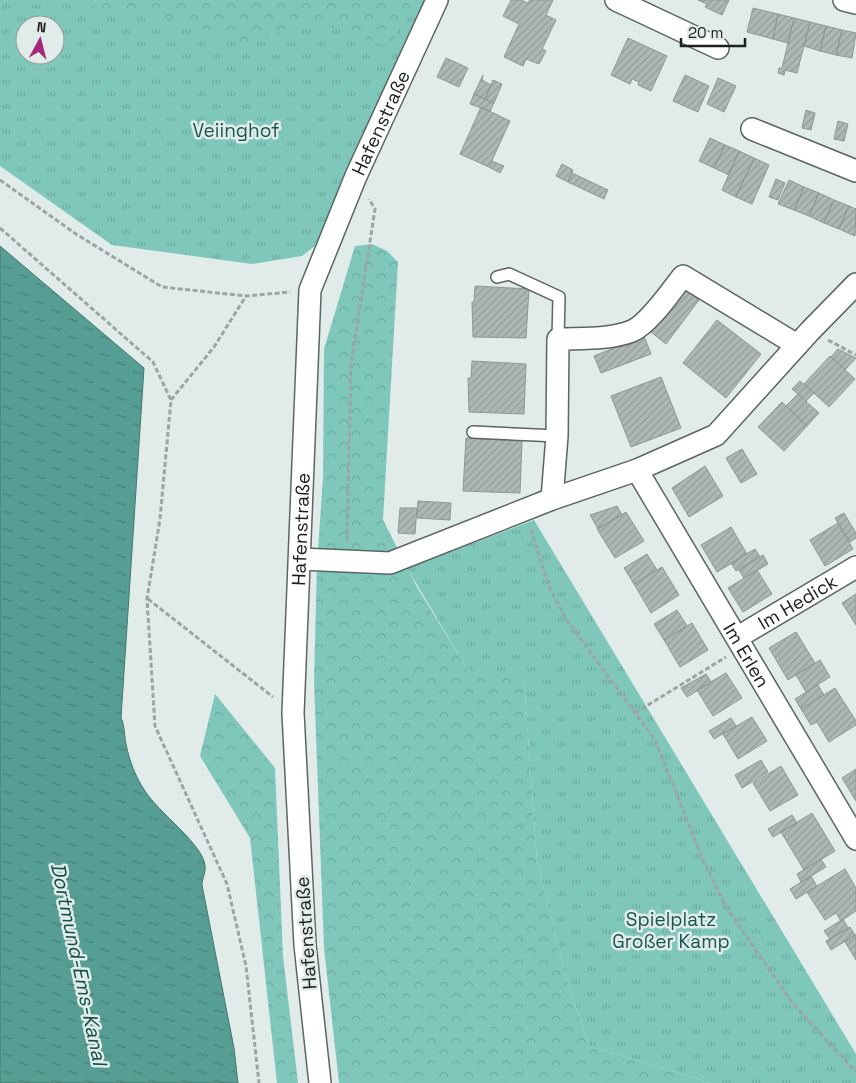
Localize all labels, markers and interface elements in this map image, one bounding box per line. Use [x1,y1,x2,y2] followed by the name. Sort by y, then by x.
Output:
[15,15,65,65] north arrow
[681,15,745,47] scale bar
[36,18,47,37] text: N
[688,23,723,42] text: 20 m
[345,66,416,179] street label: Hafenstraße
[193,118,279,143] park label: Veiinghof
[286,472,315,586] street label: Hafenstraße
[753,569,842,635] street label: Im Hedick
[718,618,776,692] street label: Im Erlen
[45,860,114,1070] water label: Dortmund-Ems-Kanal
[290,876,322,990] street label: Hafenstraße
[612,907,730,954] park label: Spielplatz Großer Kamp

